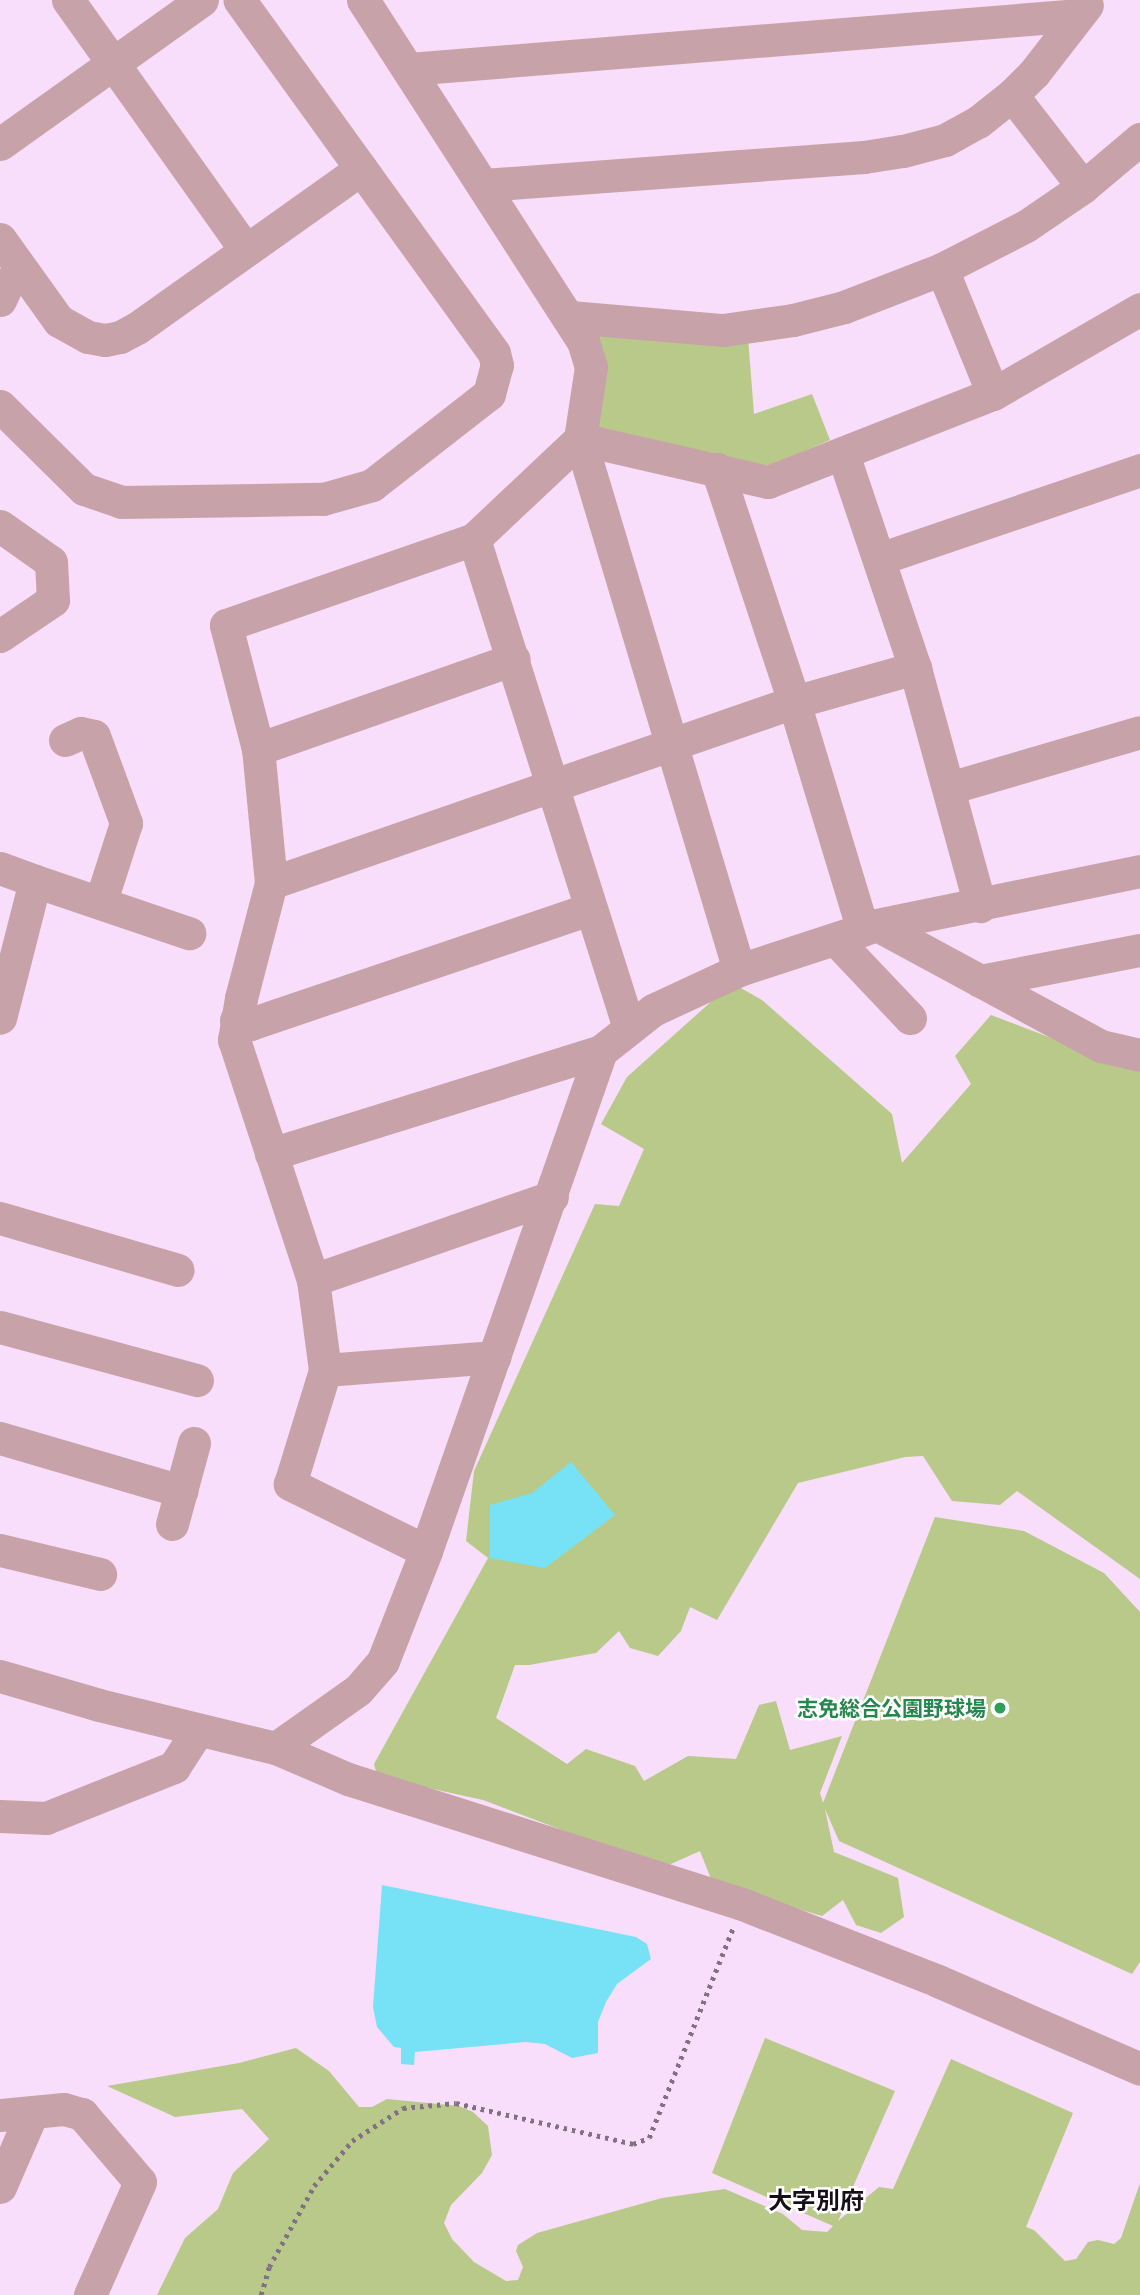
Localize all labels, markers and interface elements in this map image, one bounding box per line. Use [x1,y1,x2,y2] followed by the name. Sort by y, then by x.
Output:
[797,1695,986,1721] place label: 志免総合公園野球場
[992,1700,1008,1716] marker: 志免総合公園野球場
[768,2186,864,2214] district label: 大字別府

